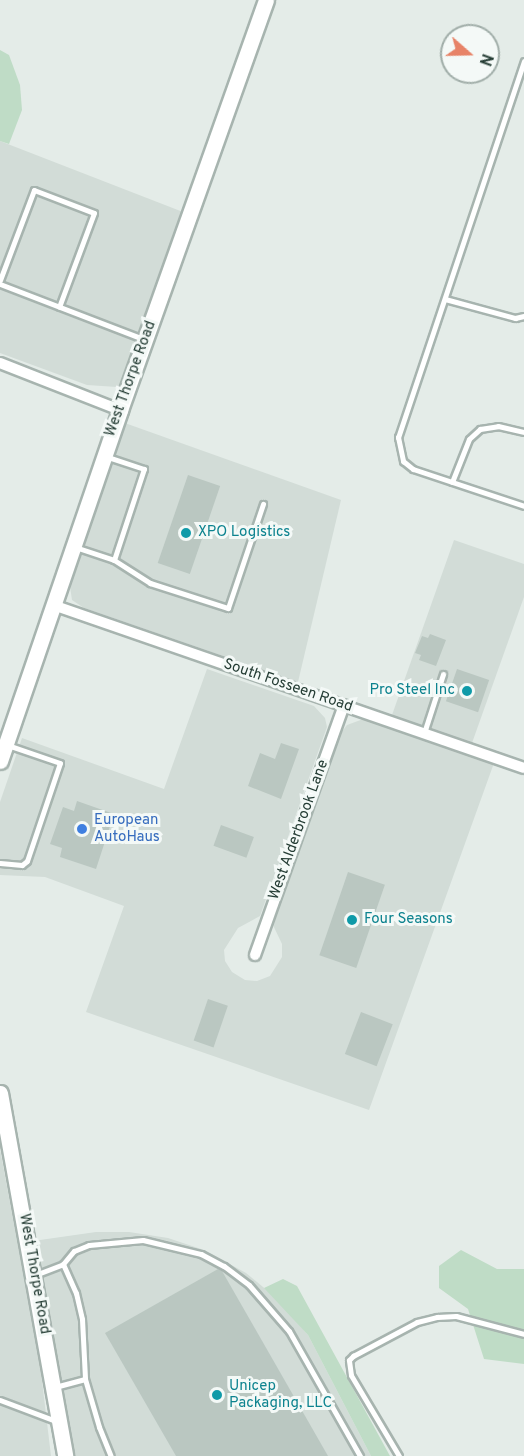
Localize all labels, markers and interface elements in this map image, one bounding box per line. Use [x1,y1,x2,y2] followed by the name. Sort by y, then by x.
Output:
[440,24,500,84] north arrow
[474,51,496,68] text: N
[102,318,160,440] street label: West Thorpe Road
[198,524,290,542] place label: XPO Logistics
[179,526,193,540] marker: XPO Logistics
[221,655,355,717] street label: South Fosseen Road
[370,682,455,700] place label: Pro Steel Inc
[460,684,474,698] marker: Pro Steel Inc
[265,757,333,903] street label: West Alderbrook Lane
[94,811,160,846] place label: European AutoHaus
[75,822,89,836] marker: European AutoHaus
[364,911,453,929] place label: Four Seasons
[345,913,359,927] marker: Four Seasons
[14,1212,54,1336] street label: West Thorpe Road
[229,1377,332,1412] place label: Unicep Packaging, LLC
[210,1388,224,1402] marker: Unicep Packaging, LLC

